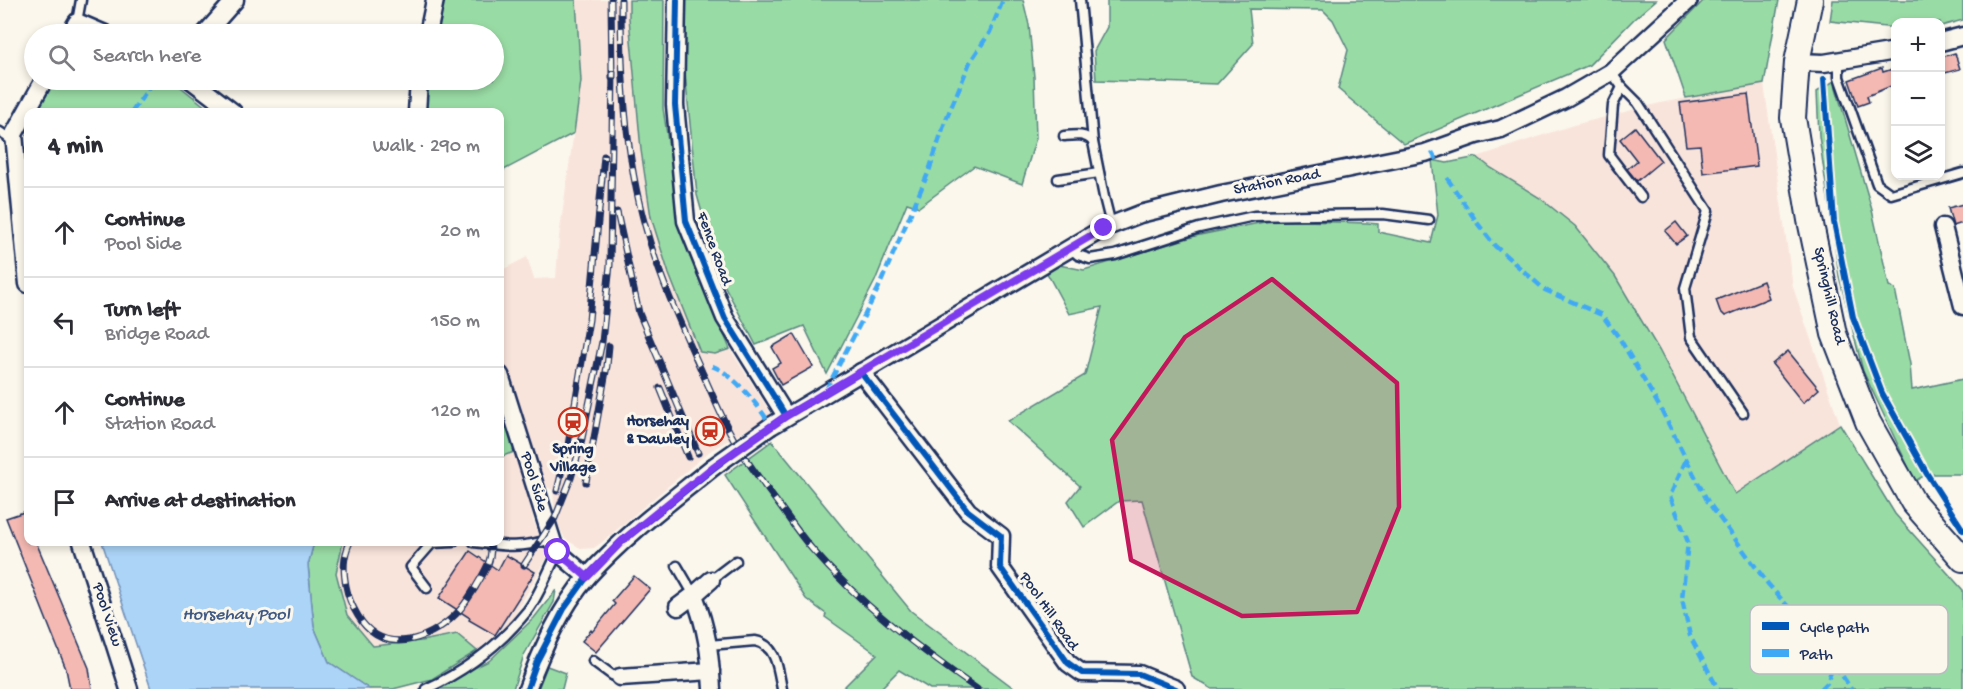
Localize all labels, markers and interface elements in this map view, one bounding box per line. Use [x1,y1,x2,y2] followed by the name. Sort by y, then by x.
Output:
[1891,18,1945,180] map controls
[1891,18,1945,72] button: +
[24,24,504,90] search box
[45,41,78,74] icon: search
[93,44,201,70] text: Search here
[1891,72,1945,126] button: −
[1891,126,1945,180] button: layers
[48,132,103,163] text: 4 min
[373,136,480,159] text: Walk · 290 m
[1232,165,1323,201] street label: Station Road
[105,208,185,234] text: Continue
[691,209,736,290] street label: Fence Road
[1090,214,1116,240] route end
[48,216,81,249] icon: ahead
[440,221,480,244] text: 20 m
[105,234,182,257] text: Pool Side
[1808,246,1849,348] street label: Springhill Road
[105,298,179,324] text: Turn left
[48,306,81,339] icon: left
[431,311,480,334] text: 150 m
[105,324,208,347] text: Bridge Road
[105,388,185,414] text: Continue
[48,396,81,429] icon: ahead
[432,401,480,424] text: 120 m
[557,406,589,438] station icon: Spring Village
[626,413,689,450] place label: Horsehay & Dawley
[105,414,214,437] text: Station Road
[694,415,726,447] station icon: Horsehay & Dawley
[549,441,597,478] place label: Spring Village
[515,449,551,515] street label: Pool Side
[48,486,81,519] icon: arrive
[105,489,295,515] text: Arrive at destination
[544,538,570,564] route start
[1014,568,1083,656] street label: Pool Hill Road
[86,580,125,650] street label: Pool View
[182,605,291,626] water label: Horsehay Pool
[1750,605,1948,674] legend
[1800,620,1870,639] text: Cycle path
[1799,647,1833,666] text: Path

